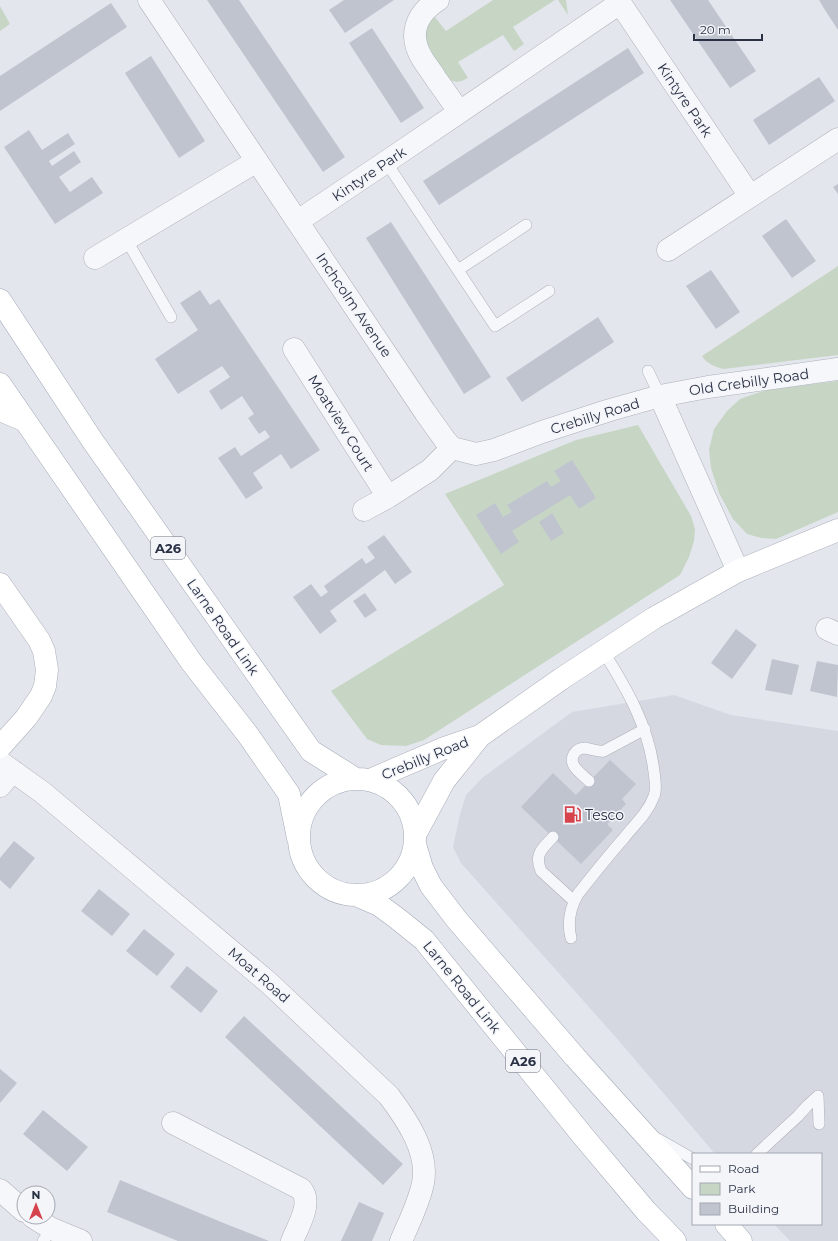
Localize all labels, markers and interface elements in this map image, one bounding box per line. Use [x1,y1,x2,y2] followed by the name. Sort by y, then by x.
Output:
[694,16,762,42] scale bar
[700,22,731,37] text: 20 m
[654,60,717,141] street label: Kintyre Park
[329,142,410,205] street label: Kintyre Park
[312,249,396,361] street label: Inchcolm Avenue
[688,365,810,399] street label: Old Crebilly Road
[304,371,378,475] street label: Moatview Court
[548,394,642,438] street label: Crebilly Road
[151,537,185,559] road number: A26
[183,575,263,679] street label: Larne Road Link
[379,732,471,784] street label: Crebilly Road
[562,805,582,825] fuel station icon: Tesco
[585,806,624,824] place label: Tesco
[419,937,505,1037] street label: Larne Road Link
[224,943,294,1007] street label: Moat Road
[506,1050,540,1072] road number: A26
[692,1153,822,1225] legend
[728,1161,759,1176] text: Road
[728,1181,756,1196] text: Park
[16,1185,56,1225] north arrow
[32,1188,40,1202] text: N
[728,1201,779,1216] text: Building

